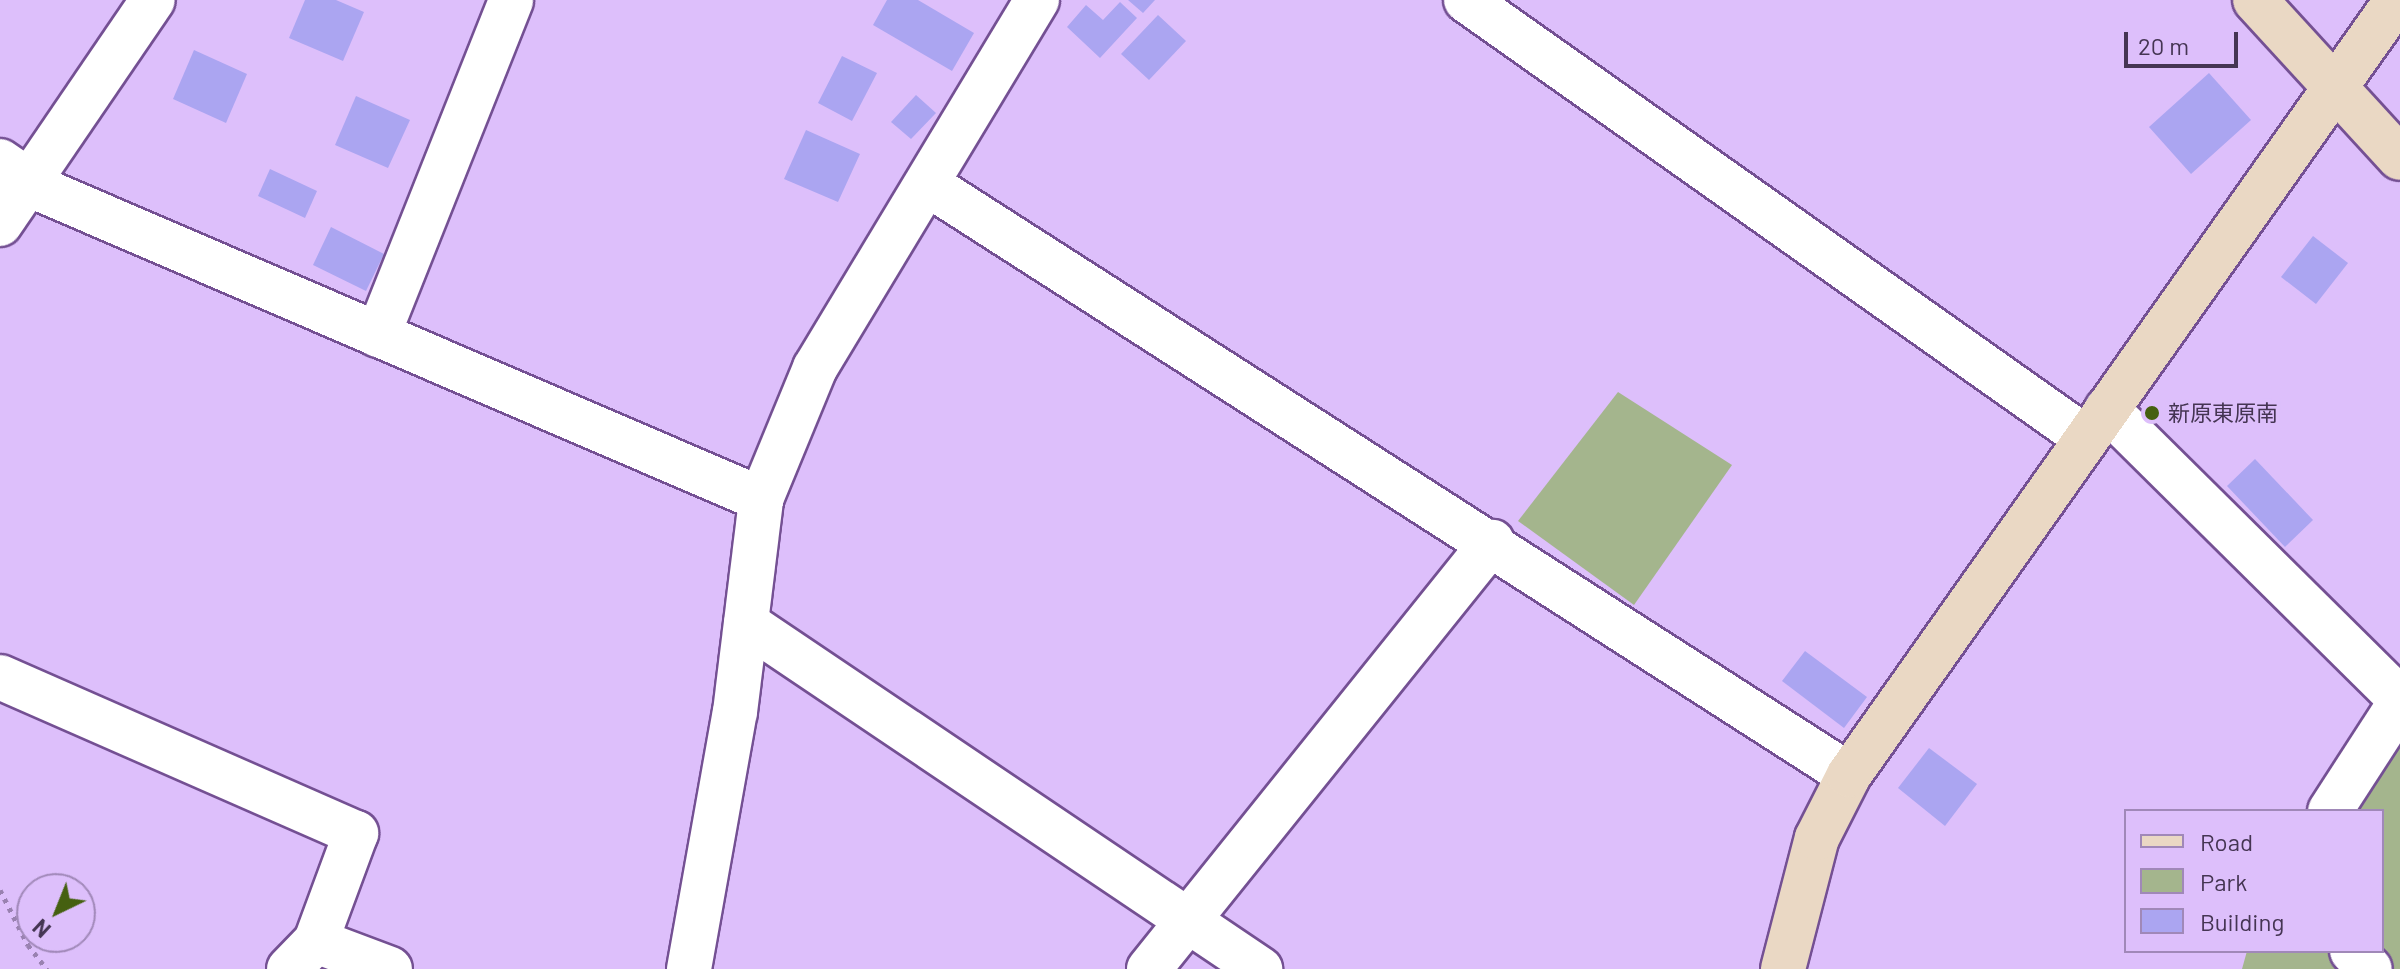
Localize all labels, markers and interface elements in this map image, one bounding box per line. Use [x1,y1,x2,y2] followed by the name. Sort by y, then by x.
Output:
[2128,16,2242,66] scale bar
[2138,31,2189,60] text: 20 m
[2168,400,2278,426] place label: 新原東原南
[2143,404,2161,422] marker: 新原東原南
[2124,809,2384,953] legend
[2200,827,2253,856] text: Road
[2200,867,2247,896] text: Park
[16,873,96,953] north arrow
[2200,907,2284,936] text: Building
[27,915,55,944] text: N

